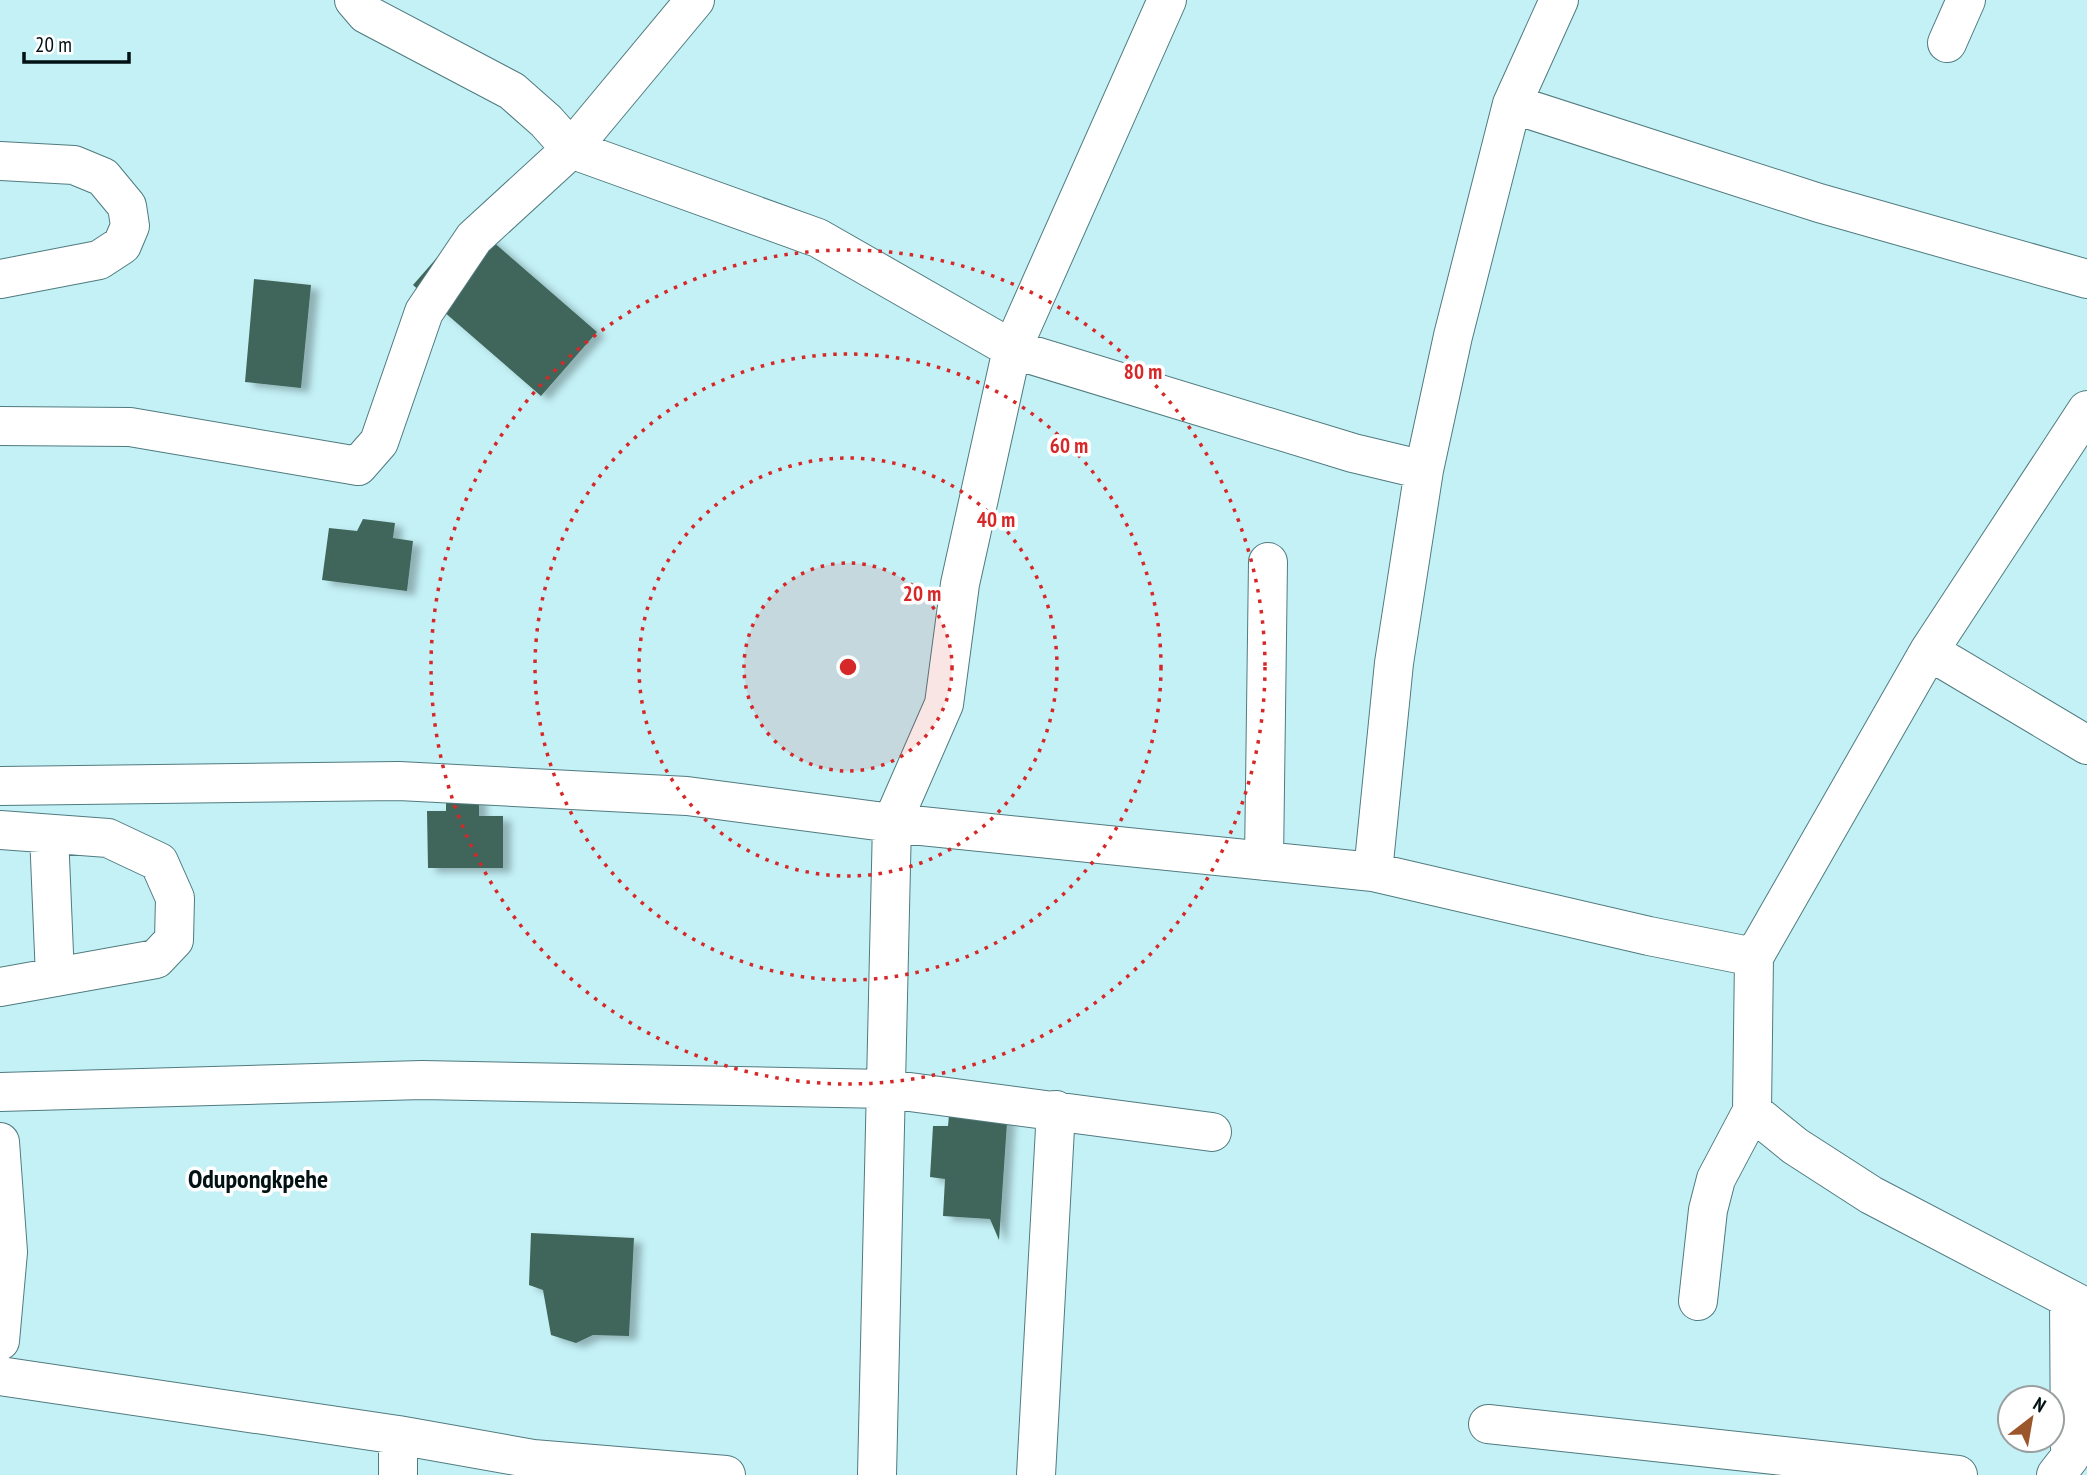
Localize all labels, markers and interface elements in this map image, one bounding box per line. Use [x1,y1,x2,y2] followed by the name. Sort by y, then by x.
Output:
[24,21,130,65] scale bar
[35,31,72,58] text: 20 m
[1124,358,1162,385] text: 80 m
[1050,432,1088,459] text: 60 m
[977,506,1015,533] text: 40 m
[903,580,941,607] text: 20 m
[836,655,860,679] centre of rings
[188,1162,328,1195] district label: Odupongkpehe
[1996,1384,2066,1454] north arrow
[2029,1391,2050,1417] text: N

